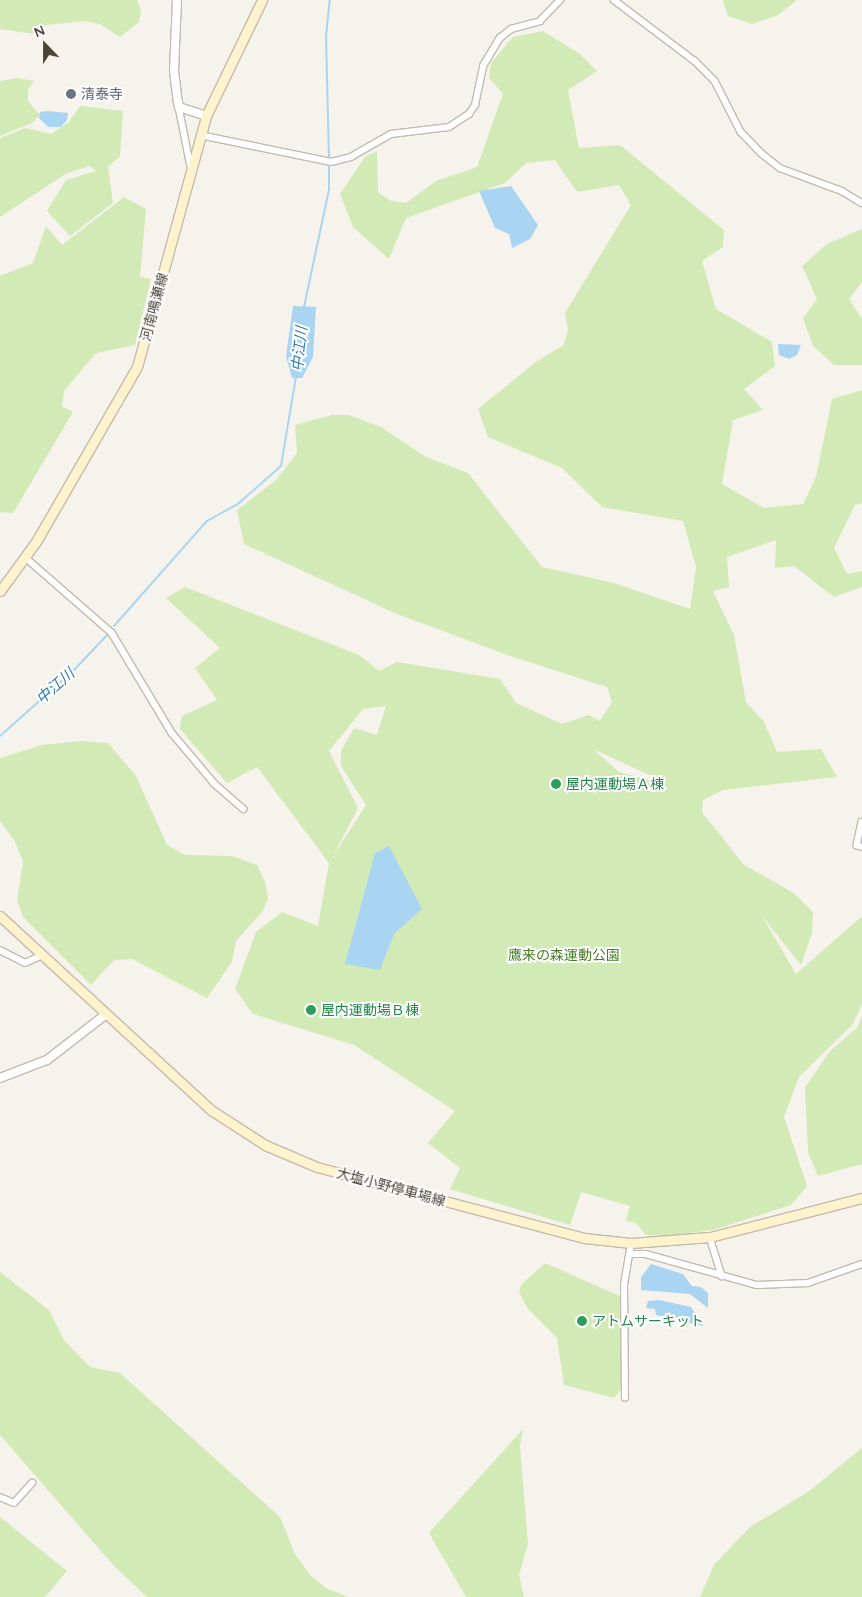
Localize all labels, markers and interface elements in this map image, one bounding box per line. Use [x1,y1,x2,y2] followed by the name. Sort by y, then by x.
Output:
[20,20,70,70] north arrow
[31,21,48,41] text: N
[81,86,123,102] place label: 清泰寺
[65,88,77,100] marker: 清泰寺
[137,271,171,343] street label: 河南鳴瀬線
[288,326,310,372] water label: 中江川
[32,664,78,708] water label: 中江川
[566,776,664,792] place label: 屋内運動場Ａ棟
[550,778,562,790] marker: 屋内運動場Ａ棟
[508,947,620,963] park label: 鷹来の森運動公園
[321,1002,419,1018] place label: 屋内運動場Ｂ棟
[305,1004,317,1016] marker: 屋内運動場Ｂ棟
[335,1164,447,1210] street label: 大塩小野停車場線
[592,1313,704,1329] place label: アトムサーキット
[576,1315,588,1327] marker: アトムサーキット

